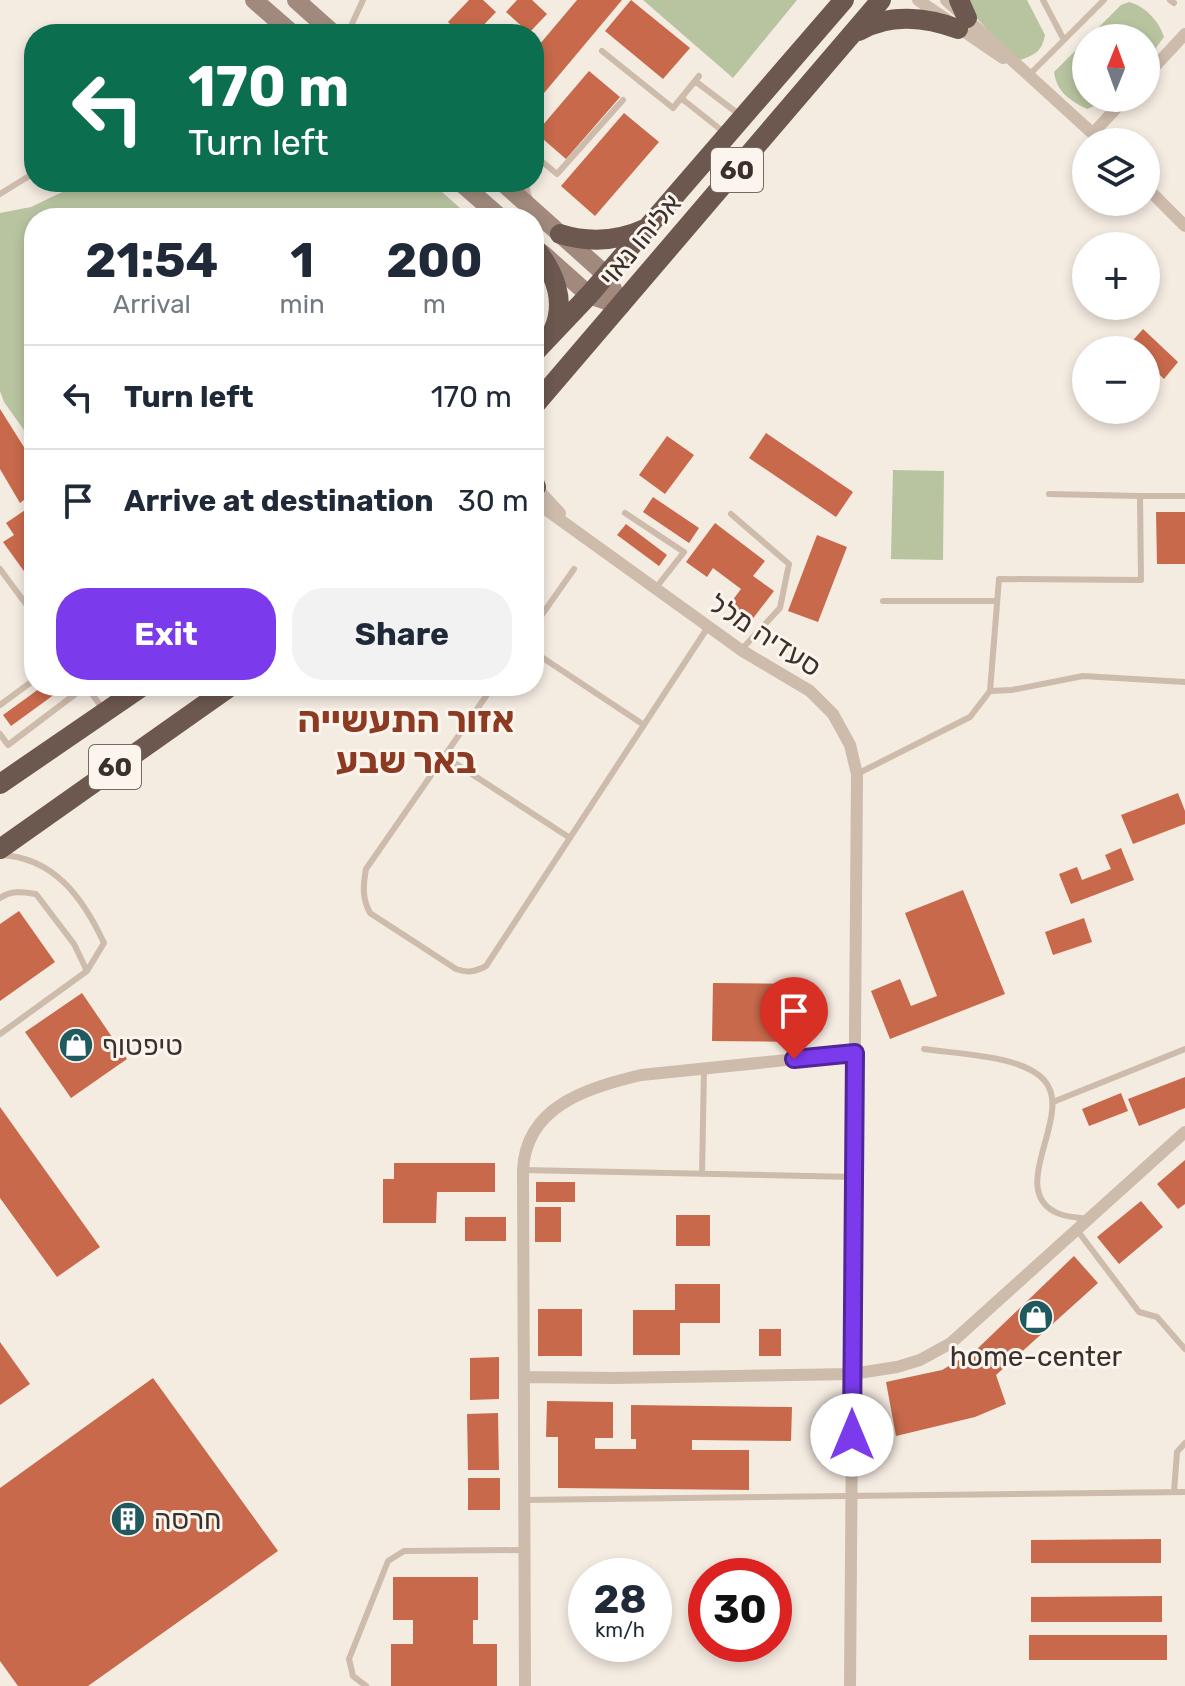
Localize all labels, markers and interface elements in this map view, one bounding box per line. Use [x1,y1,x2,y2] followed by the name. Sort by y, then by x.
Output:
[1072,24,1160,112] north arrow
[1072,24,1160,424] map controls
[188,54,349,120] text: 170 m
[56,56,160,160] icon: left
[188,121,329,164] text: Turn left
[1072,128,1160,216] button: layers
[711,148,763,192] road number: 60
[592,187,688,293] street label: אליהו נאוי
[85,232,218,289] text: 21:54
[290,232,314,289] text: 1
[386,232,483,289] text: 200
[1072,232,1160,320] button: +
[113,289,191,320] text: Arrival
[280,289,325,320] text: min
[423,289,446,320] text: m
[1072,336,1160,424] button: −
[56,375,100,419] icon: left
[124,379,254,415] text: Turn left
[431,379,512,415] text: 170 m
[56,479,100,523] icon: arrive
[124,483,434,519] text: Arrive at destination
[458,483,529,519] text: 30 m
[703,587,827,683] street label: סעדיה מלל
[56,588,276,680] button: Exit
[292,588,512,680] button: Share
[297,698,515,782] district label: אזור התעשייה באר שבע
[89,745,141,789] road number: 60
[760,977,828,1059] pin
[772,989,816,1033] icon: arrive
[57,1026,95,1064] shop icon: טיפטוף
[102,1029,183,1062] place label: טיפטוף
[1017,1298,1055,1336] shop icon: home-center
[950,1340,1123,1373] place label: home-center
[810,1393,894,1477] position arrow
[109,1500,147,1538] building icon: חרסה
[154,1503,221,1536] place label: חרסה
[688,1558,792,1662] speed limit sign: 30
[593,1576,647,1623] text: 28
[595,1618,645,1642] text: km/h

